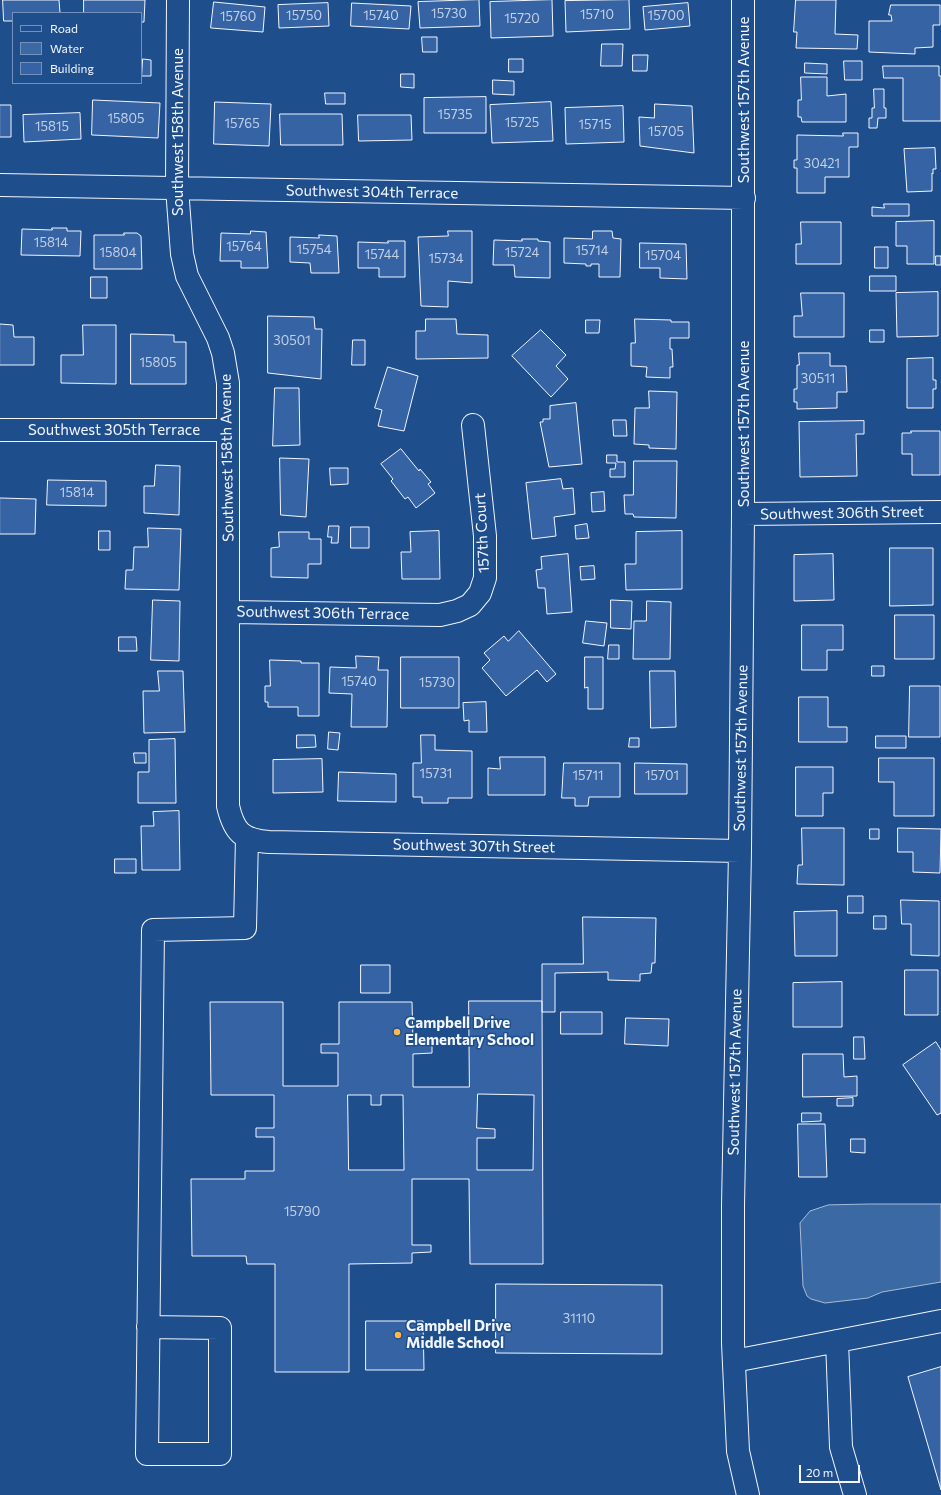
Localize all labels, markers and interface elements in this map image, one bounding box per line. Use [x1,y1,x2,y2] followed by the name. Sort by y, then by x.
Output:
[431,6,467,22] house number: 15730
[580,7,614,23] house number: 15710
[286,8,322,24] house number: 15750
[363,8,399,24] house number: 15740
[648,8,684,24] house number: 15700
[220,9,256,25] house number: 15760
[504,11,540,27] house number: 15720
[12,12,142,84] legend
[735,17,753,183] street label: Southwest 157th Avenue
[50,21,78,35] text: Road
[50,41,84,55] text: Water
[169,48,187,216] street label: Southwest 158th Avenue
[50,61,94,75] text: Building
[438,107,472,123] house number: 15735
[108,111,144,127] house number: 15805
[505,115,539,131] house number: 15725
[224,116,260,132] house number: 15765
[579,117,611,133] house number: 15715
[35,119,69,135] house number: 15815
[648,124,684,140] house number: 15705
[804,156,840,172] house number: 30421
[286,181,458,203] street label: Southwest 304th Terrace
[34,235,68,251] house number: 15814
[226,239,262,255] house number: 15764
[296,242,332,258] house number: 15754
[575,243,609,259] house number: 15714
[99,245,137,261] house number: 15804
[505,245,539,261] house number: 15724
[365,247,399,263] house number: 15744
[645,248,681,264] house number: 15704
[428,251,464,267] house number: 15734
[273,333,311,349] house number: 30501
[735,341,753,507] street label: Southwest 157th Avenue
[140,355,176,371] house number: 15805
[801,371,835,387] house number: 30511
[217,374,237,542] street label: Southwest 158th Avenue
[28,421,200,439] street label: Southwest 305th Terrace
[60,485,94,501] house number: 15814
[471,492,493,574] street label: 157th Court
[760,503,924,523] street label: Southwest 306th Street
[237,602,409,624] street label: Southwest 306th Terrace
[731,664,751,832] street label: Southwest 157th Avenue
[341,674,377,690] house number: 15740
[419,675,455,691] house number: 15730
[420,766,452,782] house number: 15731
[572,768,604,784] house number: 15711
[645,768,679,784] house number: 15701
[393,836,555,856] street label: Southwest 307th Street
[725,988,745,1156] street label: Southwest 157th Avenue
[405,1014,534,1049] place label: Campbell Drive Elementary School
[392,1027,402,1037] marker: Campbell Drive Elementary School
[284,1204,320,1220] house number: 15790
[563,1311,595,1327] house number: 31110
[406,1317,511,1352] place label: Campbell Drive Middle School
[393,1330,403,1340] marker: Campbell Drive Middle School
[801,1457,862,1483] scale bar
[806,1465,833,1479] text: 20 m

